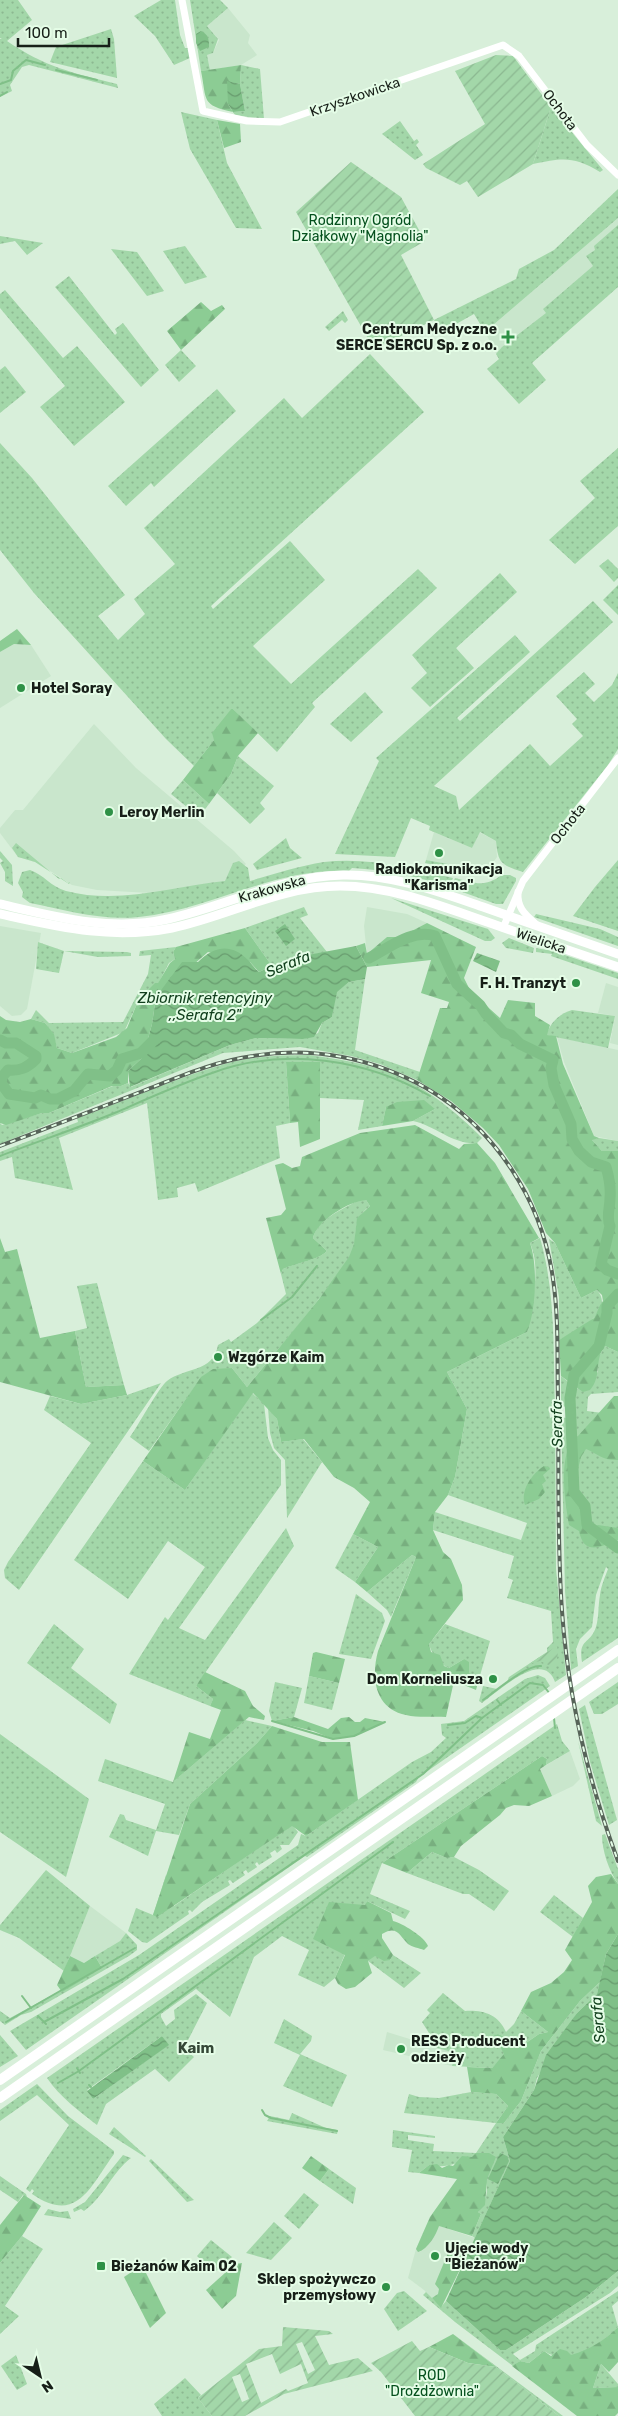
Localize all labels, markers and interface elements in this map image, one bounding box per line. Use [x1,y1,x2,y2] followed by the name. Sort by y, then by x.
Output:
[18,15,109,47] scale bar
[25,24,67,42] text: 100 m
[308,74,402,120] street label: Krzyszkowicka
[539,86,581,134] street label: Ochota
[292,212,428,245] park label: Rodzinny Ogród Działkowy "Magnolia"
[336,321,497,354] place label: Centrum Medyczne SERCE SERCU Sp. z o.o.
[501,330,515,344] marker: Centrum Medyczne SERCE SERCU Sp. z o.o.
[31,680,113,697] place label: Hotel Soray
[15,682,27,694] marker: Hotel Soray
[547,800,589,848] street label: Ochota
[119,804,204,821] place label: Leroy Merlin
[103,806,115,818] marker: Leroy Merlin
[433,847,445,859] marker: Radiokomunikacja "Karisma"
[375,861,503,894] place label: Radiokomunikacja "Karisma"
[236,871,308,907] street label: Krakowska
[514,925,568,957] street label: Wielicka
[263,947,313,981] water label: Serafa
[480,975,566,992] place label: F. H. Tranzyt
[570,977,582,989] marker: F. H. Tranzyt
[137,989,273,1024] water label: Zbiornik retencyjny ,,Serafa 2"
[228,1349,324,1366] place label: Wzgórze Kaim
[212,1351,224,1363] marker: Wzgórze Kaim
[548,1400,566,1448] water label: Serafa
[367,1671,483,1688] place label: Dom Korneliusza
[487,1673,499,1685] marker: Dom Korneliusza
[587,1996,609,2044] water label: Serafa
[411,2033,526,2066] place label: RESS Producent odzieży
[178,2039,214,2057] district label: Kaim
[395,2043,407,2055] marker: RESS Producent odzieży
[445,2240,529,2273] place label: Ujęcie wody "Bieżanów"
[429,2250,441,2262] marker: Ujęcie wody "Bieżanów"
[111,2258,237,2275] place label: Bieżanów Kaim 02
[95,2260,107,2272] marker: Bieżanów Kaim 02
[257,2271,377,2304] place label: Sklep spożywczo przemysłowy
[380,2281,392,2293] marker: Sklep spożywczo przemysłowy
[15,2351,65,2401] north arrow
[385,2367,479,2400] park label: ROD "Drożdżownia"
[38,2376,56,2396] text: N

